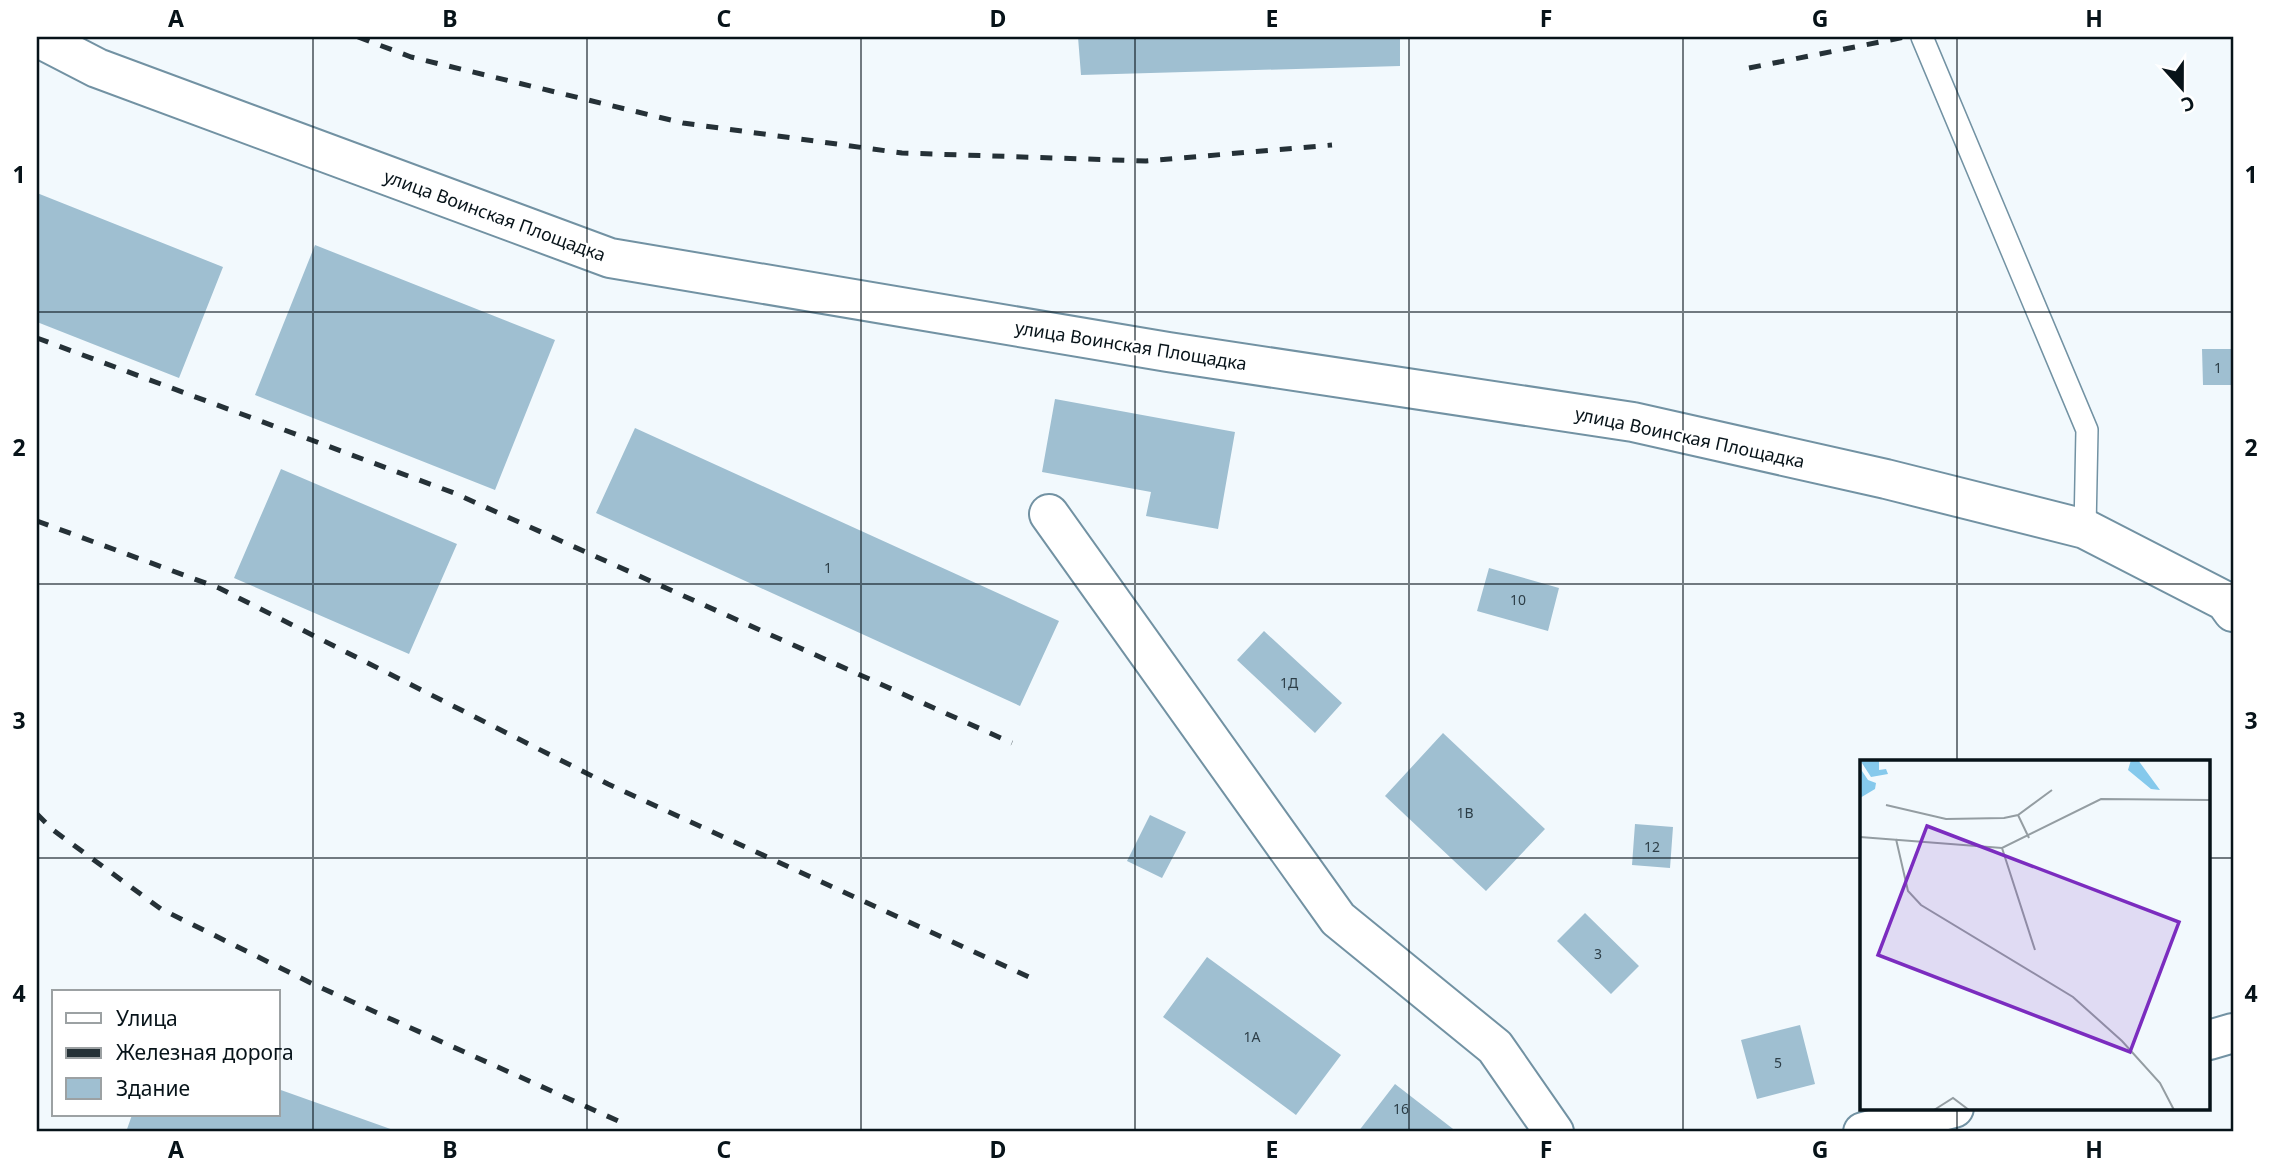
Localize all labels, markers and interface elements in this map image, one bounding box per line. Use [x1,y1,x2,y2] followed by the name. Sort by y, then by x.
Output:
[168,2,184,34] text: A
[442,2,458,34] text: B
[717,2,732,34] text: C
[990,2,1006,34] text: D
[1266,2,1278,34] text: E
[1540,2,1552,34] text: F
[1812,2,1828,34] text: G
[2085,2,2103,34] text: H
[2148,52,2218,122] north arrow
[2178,90,2198,118] text: С
[12,158,26,190] text: 1
[2244,158,2258,190] text: 1
[381,164,609,266] street label: улица Воинская Площадка
[1013,315,1249,375] street label: улица Воинская Площадка
[2214,358,2222,377] house number: 1
[1573,401,1807,473] street label: улица Воинская Площадка
[12,431,26,463] text: 2
[2244,431,2258,463] text: 2
[824,558,832,577] house number: 1
[1510,590,1526,609] house number: 10
[1280,673,1299,692] house number: 1Д
[12,704,26,736] text: 3
[2244,704,2258,736] text: 3
[1860,760,2210,1110] inset map
[1456,803,1474,822] house number: 1В
[1644,837,1660,856] house number: 12
[1594,944,1602,963] house number: 3
[12,977,26,1009] text: 4
[2244,977,2258,1009] text: 4
[52,990,280,1116] legend
[116,1004,178,1032] text: Улица
[1244,1027,1261,1046] house number: 1А
[116,1038,294,1066] text: Железная дорога
[1774,1053,1782,1072] house number: 5
[116,1074,190,1102] text: Здание
[1393,1099,1409,1118] house number: 16
[168,1133,184,1165] text: A
[442,1133,458,1165] text: B
[717,1133,732,1165] text: C
[990,1133,1006,1165] text: D
[1266,1133,1278,1165] text: E
[1540,1133,1552,1165] text: F
[1812,1133,1828,1165] text: G
[2085,1133,2103,1165] text: H

